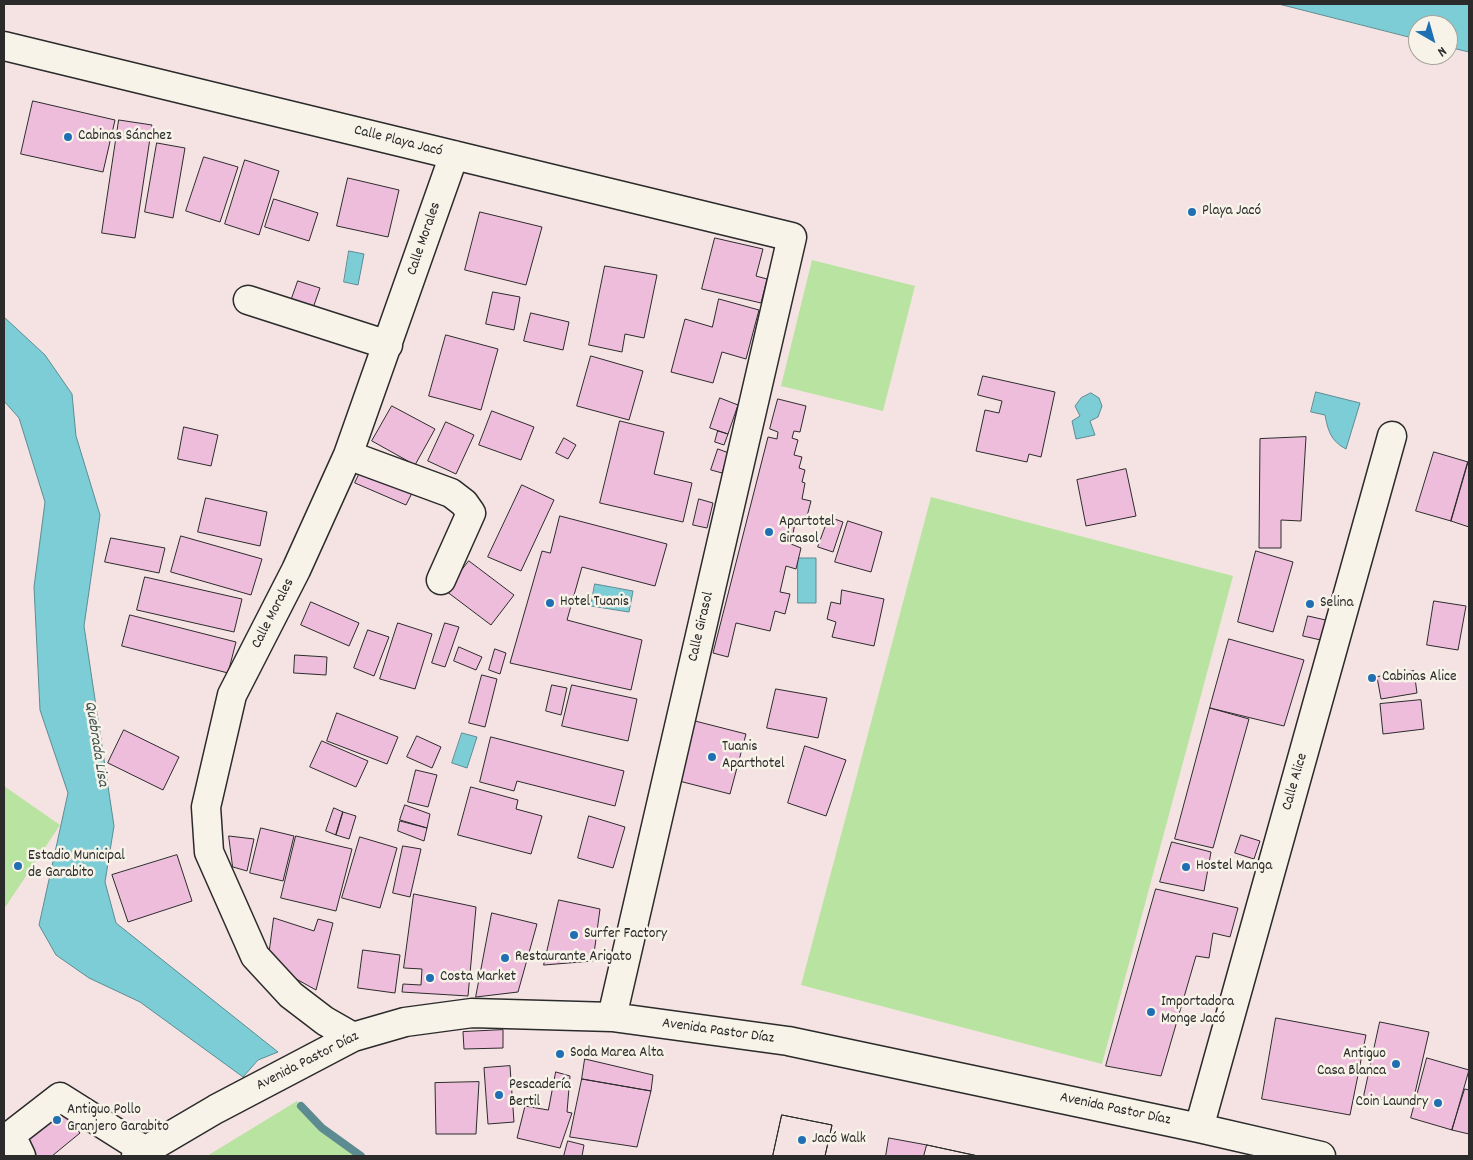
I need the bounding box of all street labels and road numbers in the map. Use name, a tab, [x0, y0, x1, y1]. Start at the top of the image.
street label: Calle Playa Jacó	[352, 122, 444, 162]
street label: Calle Morales	[404, 200, 446, 278]
street label: Calle Morales	[249, 576, 299, 652]
street label: Calle Girasol	[685, 590, 719, 664]
street label: Calle Alice	[1279, 751, 1313, 813]
street label: Avenida Pastor Díaz	[661, 1015, 775, 1049]
street label: Avenida Pastor Díaz	[254, 1028, 362, 1096]
street label: Avenida Pastor Díaz	[1058, 1089, 1172, 1131]

